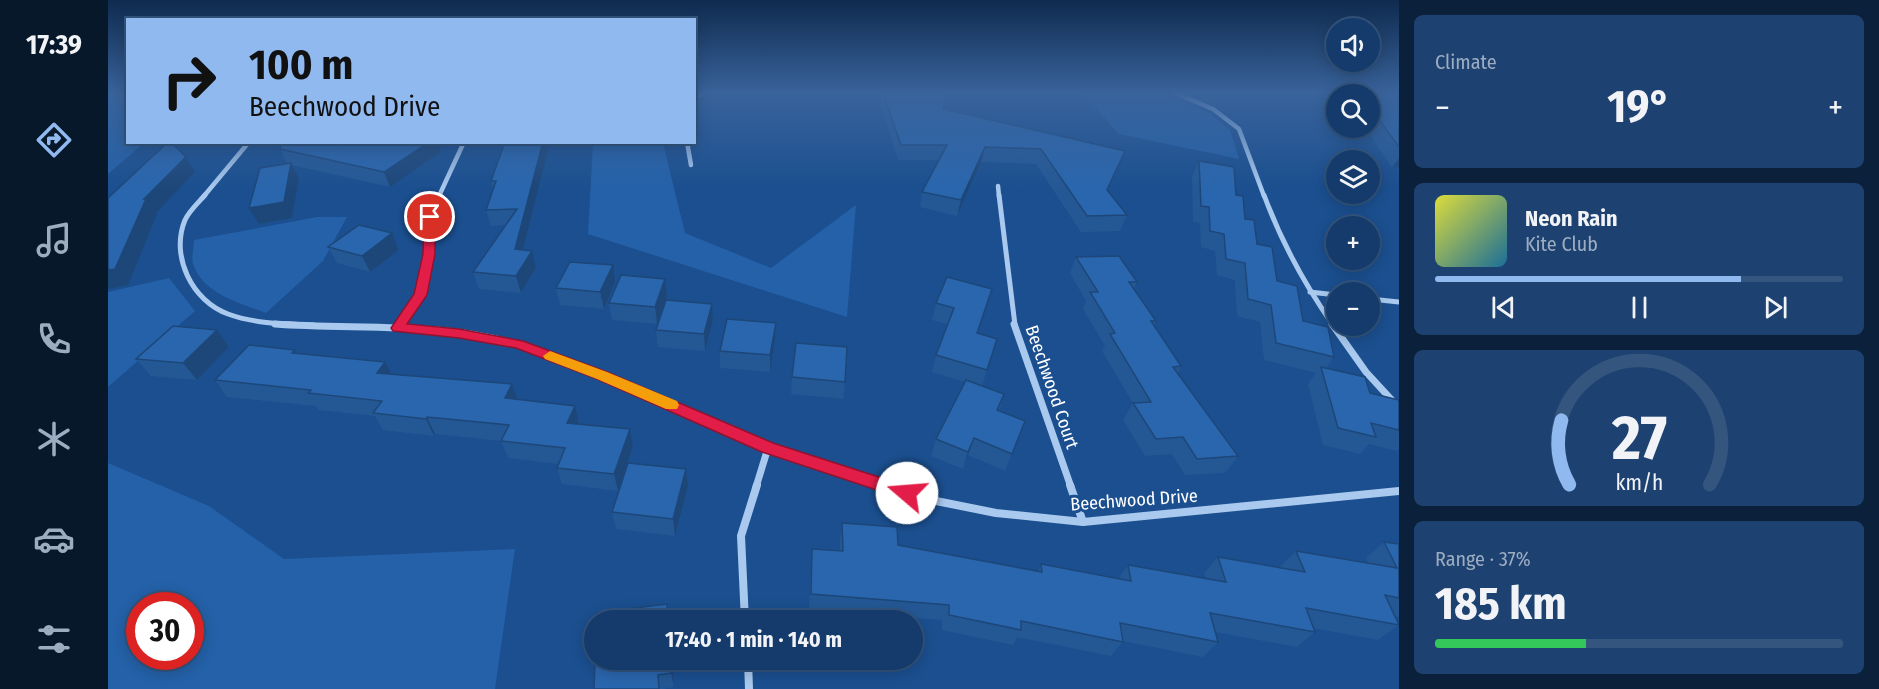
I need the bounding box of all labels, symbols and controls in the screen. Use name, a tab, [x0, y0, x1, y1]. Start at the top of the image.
map controls	[1326, 18, 1380, 336]
button: sound	[1326, 18, 1380, 72]
text: 17:39	[26, 29, 82, 61]
text: 100 m	[249, 40, 353, 90]
icon: right	[150, 42, 228, 120]
text: Climate	[1435, 50, 1497, 74]
text: 19°	[1607, 80, 1671, 134]
button: search	[1326, 84, 1380, 138]
text: −	[1435, 88, 1450, 128]
text: +	[1828, 88, 1843, 128]
text: Beechwood Drive	[249, 91, 440, 123]
icon: directions	[33, 119, 75, 161]
button: layers	[1326, 150, 1380, 204]
pin	[404, 191, 455, 242]
icon: arrive	[413, 200, 446, 233]
text: Neon Rain	[1525, 205, 1618, 232]
button: +	[1326, 216, 1380, 270]
icon: music	[33, 219, 75, 261]
text: Kite Club	[1525, 232, 1598, 256]
button: −	[1326, 282, 1380, 336]
icon: previous	[1487, 291, 1520, 324]
icon: pause	[1623, 291, 1656, 324]
icon: next	[1759, 291, 1792, 324]
icon: phone	[33, 318, 75, 360]
street label: Beechwood Court	[1021, 322, 1083, 452]
text: 27	[1610, 402, 1667, 477]
icon: climate	[33, 418, 75, 460]
position arrow	[875, 461, 939, 525]
text: km/h	[1615, 471, 1663, 497]
street label: Beechwood Drive	[1070, 485, 1198, 515]
icon: car	[33, 518, 75, 560]
text: Range · 37%	[1435, 547, 1531, 571]
text: 185 km	[1435, 577, 1567, 631]
speed limit sign: 30	[126, 592, 204, 670]
icon: filters	[33, 618, 75, 660]
text: 17:40 · 1 min · 140 m	[665, 626, 842, 653]

